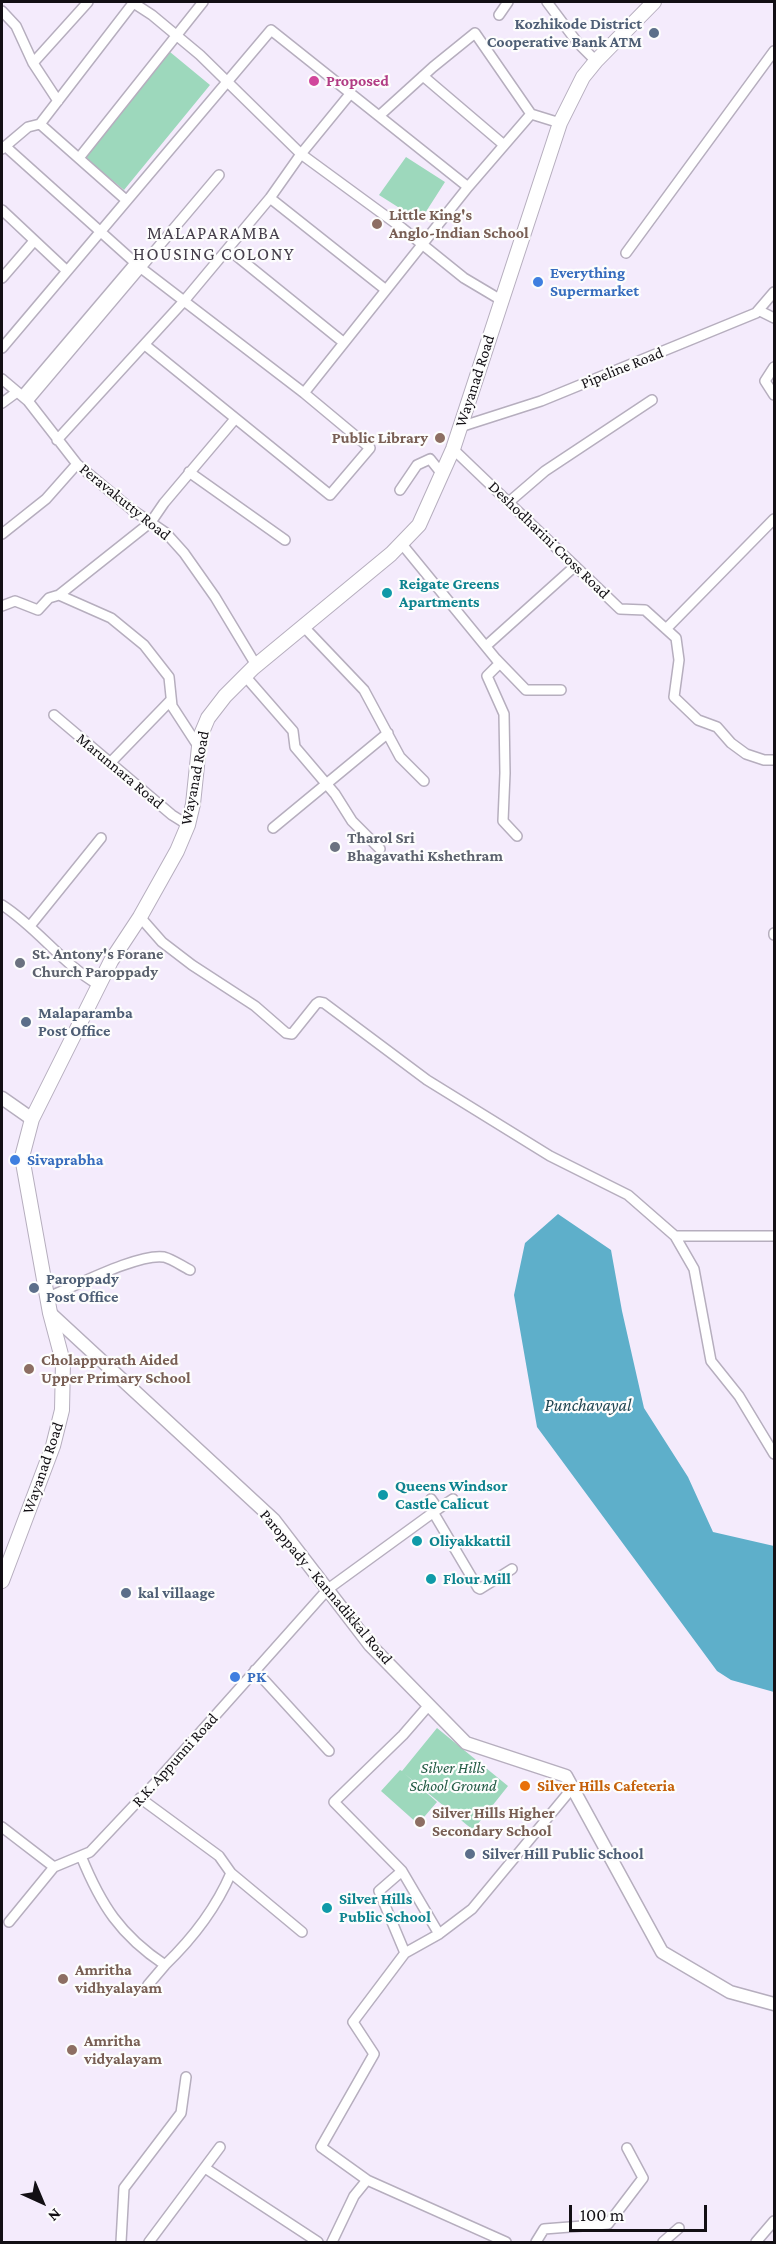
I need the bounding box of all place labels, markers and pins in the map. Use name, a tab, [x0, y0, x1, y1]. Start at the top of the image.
place label: Kozhikode District Cooperative Bank ATM	[487, 14, 642, 52]
marker: Kozhikode District Cooperative Bank ATM	[647, 26, 661, 40]
place label: Proposed	[326, 71, 389, 91]
marker: Proposed	[307, 74, 321, 88]
place label: Little King's Anglo-Indian School	[389, 205, 529, 243]
marker: Little King's Anglo-Indian School	[370, 217, 384, 231]
place label: Everything Supermarket	[550, 263, 639, 301]
marker: Everything Supermarket	[531, 275, 545, 289]
place label: Public Library	[332, 428, 428, 448]
marker: Public Library	[433, 431, 447, 445]
place label: Reigate Greens Apartments	[399, 574, 499, 612]
marker: Reigate Greens Apartments	[380, 586, 394, 600]
place label: Tharol Sri Bhagavathi Kshethram	[347, 828, 503, 866]
marker: Tharol Sri Bhagavathi Kshethram	[328, 840, 342, 854]
place label: St. Antony's Forane Church Paroppady	[32, 944, 164, 982]
marker: St. Antony's Forane Church Paroppady	[13, 956, 27, 970]
place label: Malaparamba Post Office	[38, 1003, 133, 1041]
marker: Malaparamba Post Office	[19, 1015, 33, 1029]
place label: Sivaprabha	[27, 1150, 103, 1170]
marker: Sivaprabha	[8, 1153, 22, 1167]
place label: Paroppady Post Office	[46, 1269, 119, 1307]
marker: Paroppady Post Office	[27, 1281, 41, 1295]
place label: Cholappurath Aided Upper Primary School	[41, 1350, 191, 1388]
marker: Cholappurath Aided Upper Primary School	[22, 1362, 36, 1376]
place label: Queens Windsor Castle Calicut	[395, 1476, 508, 1514]
marker: Queens Windsor Castle Calicut	[376, 1488, 390, 1502]
place label: Oliyakkattil	[429, 1531, 511, 1551]
marker: Oliyakkattil	[410, 1534, 424, 1548]
place label: Flour Mill	[443, 1569, 511, 1589]
marker: Flour Mill	[424, 1572, 438, 1586]
place label: kal villaage	[138, 1583, 215, 1603]
marker: kal villaage	[119, 1586, 133, 1600]
place label: PK	[247, 1667, 266, 1687]
marker: PK	[228, 1670, 242, 1684]
place label: Silver Hills Cafeteria	[537, 1776, 675, 1796]
marker: Silver Hills Cafeteria	[518, 1779, 532, 1793]
place label: Silver Hills Higher Secondary School	[432, 1803, 555, 1841]
marker: Silver Hills Higher Secondary School	[413, 1815, 427, 1829]
place label: Silver Hill Public School	[482, 1844, 644, 1864]
marker: Silver Hill Public School	[463, 1847, 477, 1861]
place label: Silver Hills Public School	[339, 1889, 431, 1927]
marker: Silver Hills Public School	[320, 1901, 334, 1915]
place label: Amritha vidhyalayam	[75, 1960, 162, 1998]
marker: Amritha vidhyalayam	[56, 1972, 70, 1986]
place label: Amritha vidyalayam	[84, 2031, 162, 2069]
marker: Amritha vidyalayam	[65, 2043, 79, 2057]

